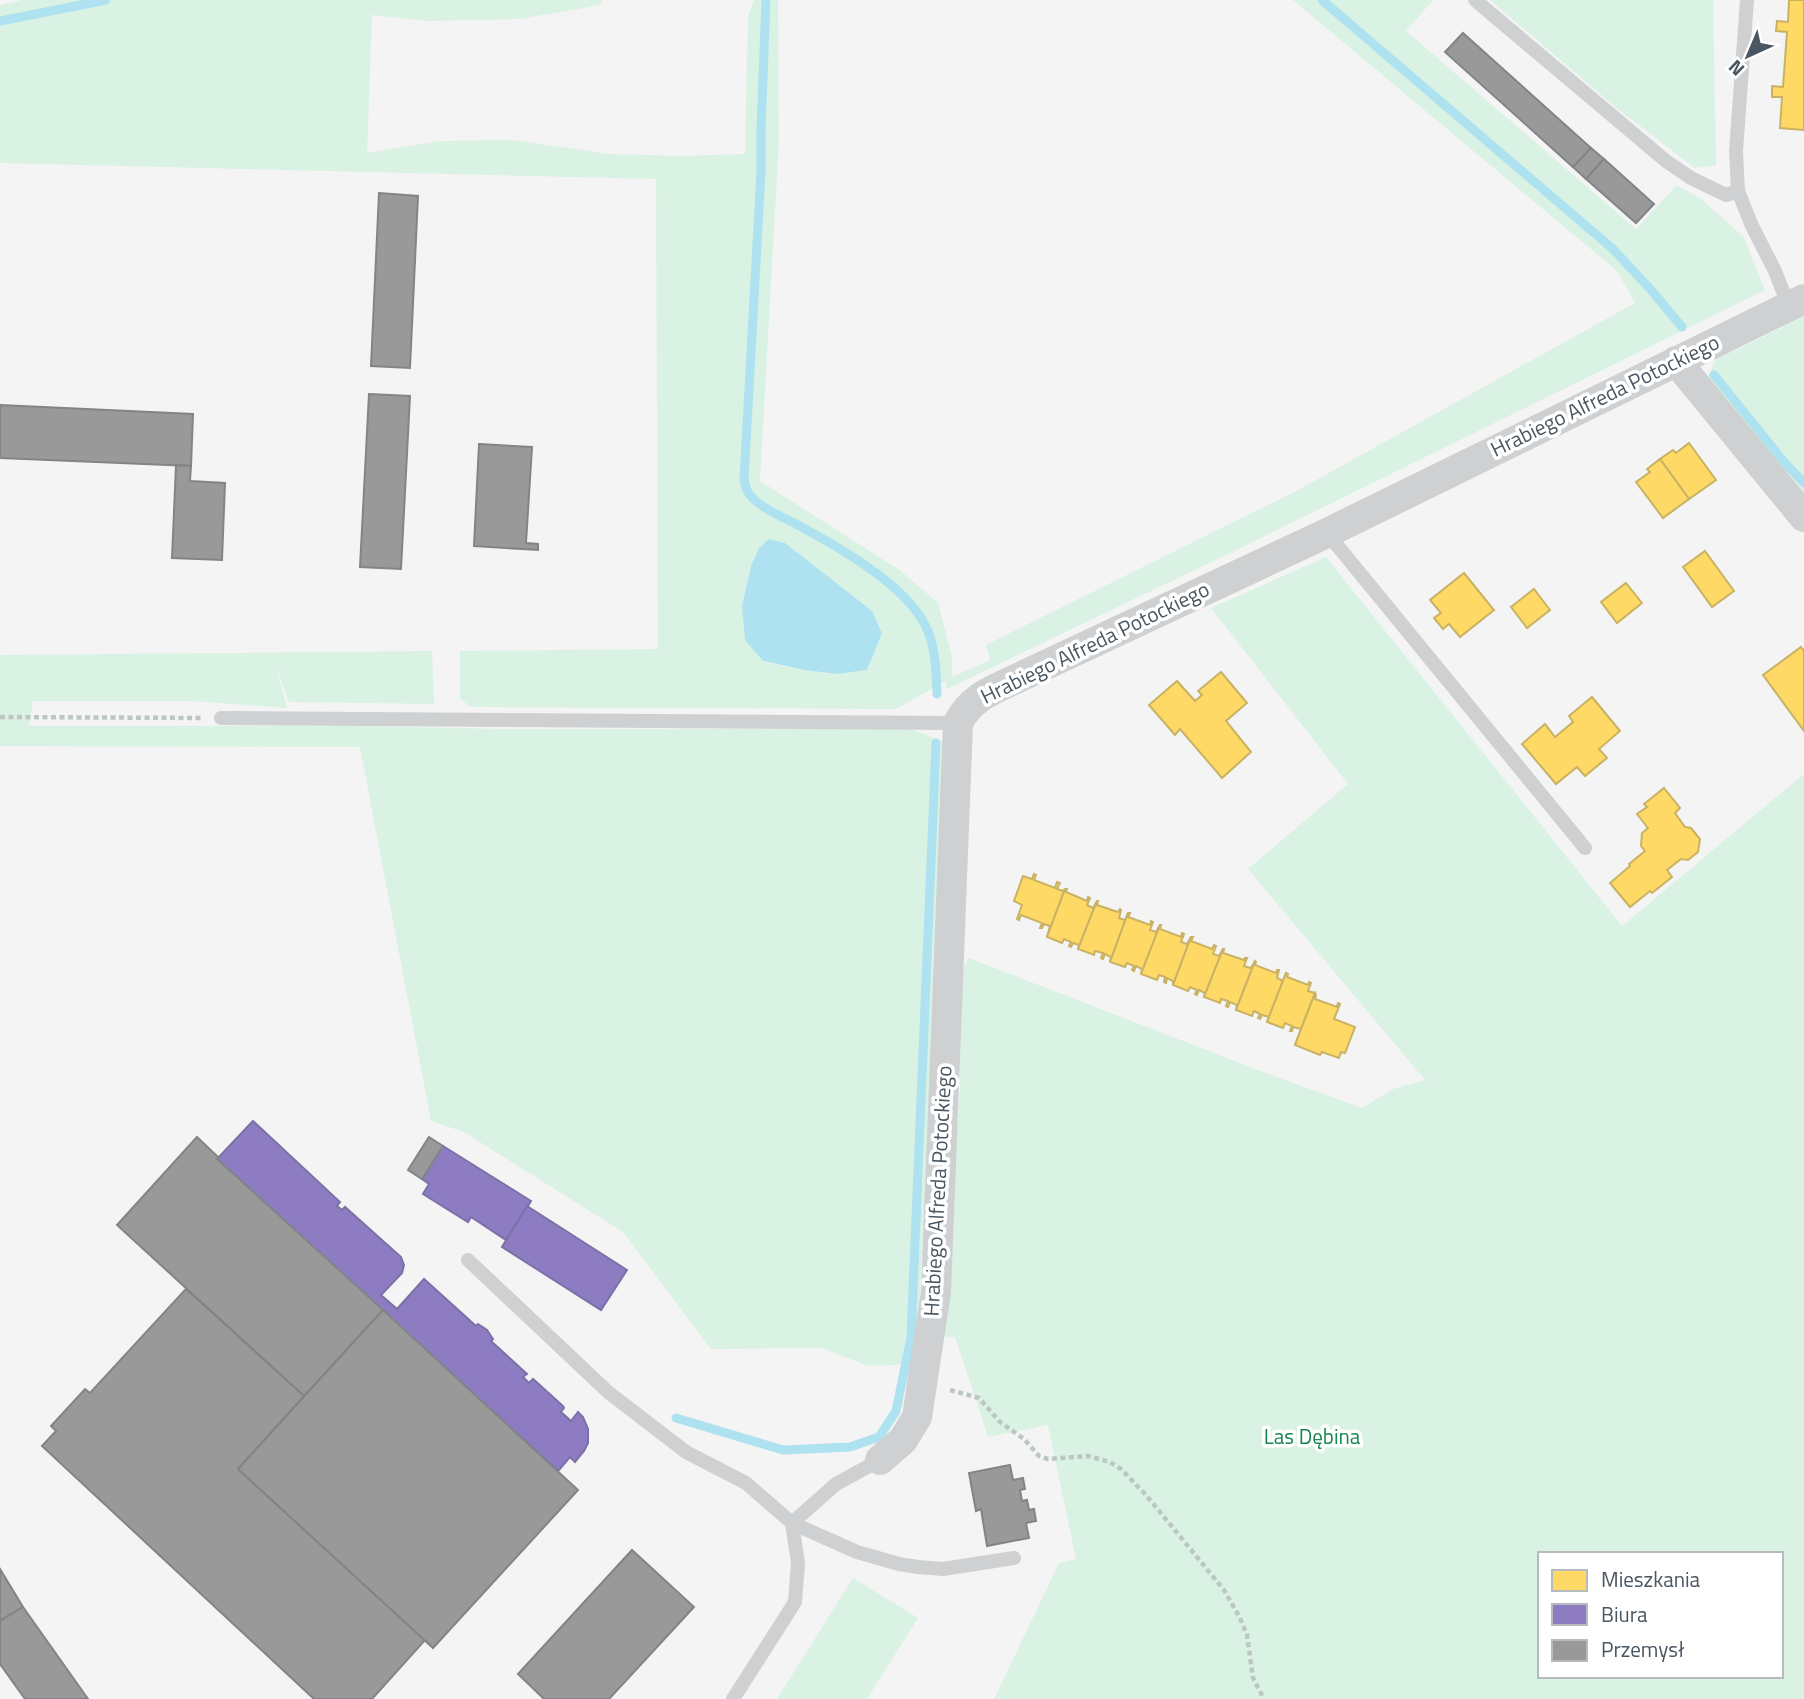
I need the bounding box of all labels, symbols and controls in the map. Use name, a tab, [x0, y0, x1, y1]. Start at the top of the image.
north arrow	[1713, 21, 1783, 91]
text: N	[1721, 54, 1751, 84]
street label: Hrabiego Alfreda Potockiego	[1485, 326, 1724, 465]
street label: Hrabiego Alfreda Potockiego	[975, 573, 1214, 712]
street label: Hrabiego Alfreda Potockiego	[914, 1065, 960, 1317]
park label: Las Dębina	[1264, 1420, 1361, 1452]
legend	[1538, 1552, 1783, 1678]
text: Mieszkania	[1601, 1563, 1701, 1595]
text: Biura	[1601, 1598, 1648, 1630]
text: Przemysł	[1601, 1633, 1685, 1665]

